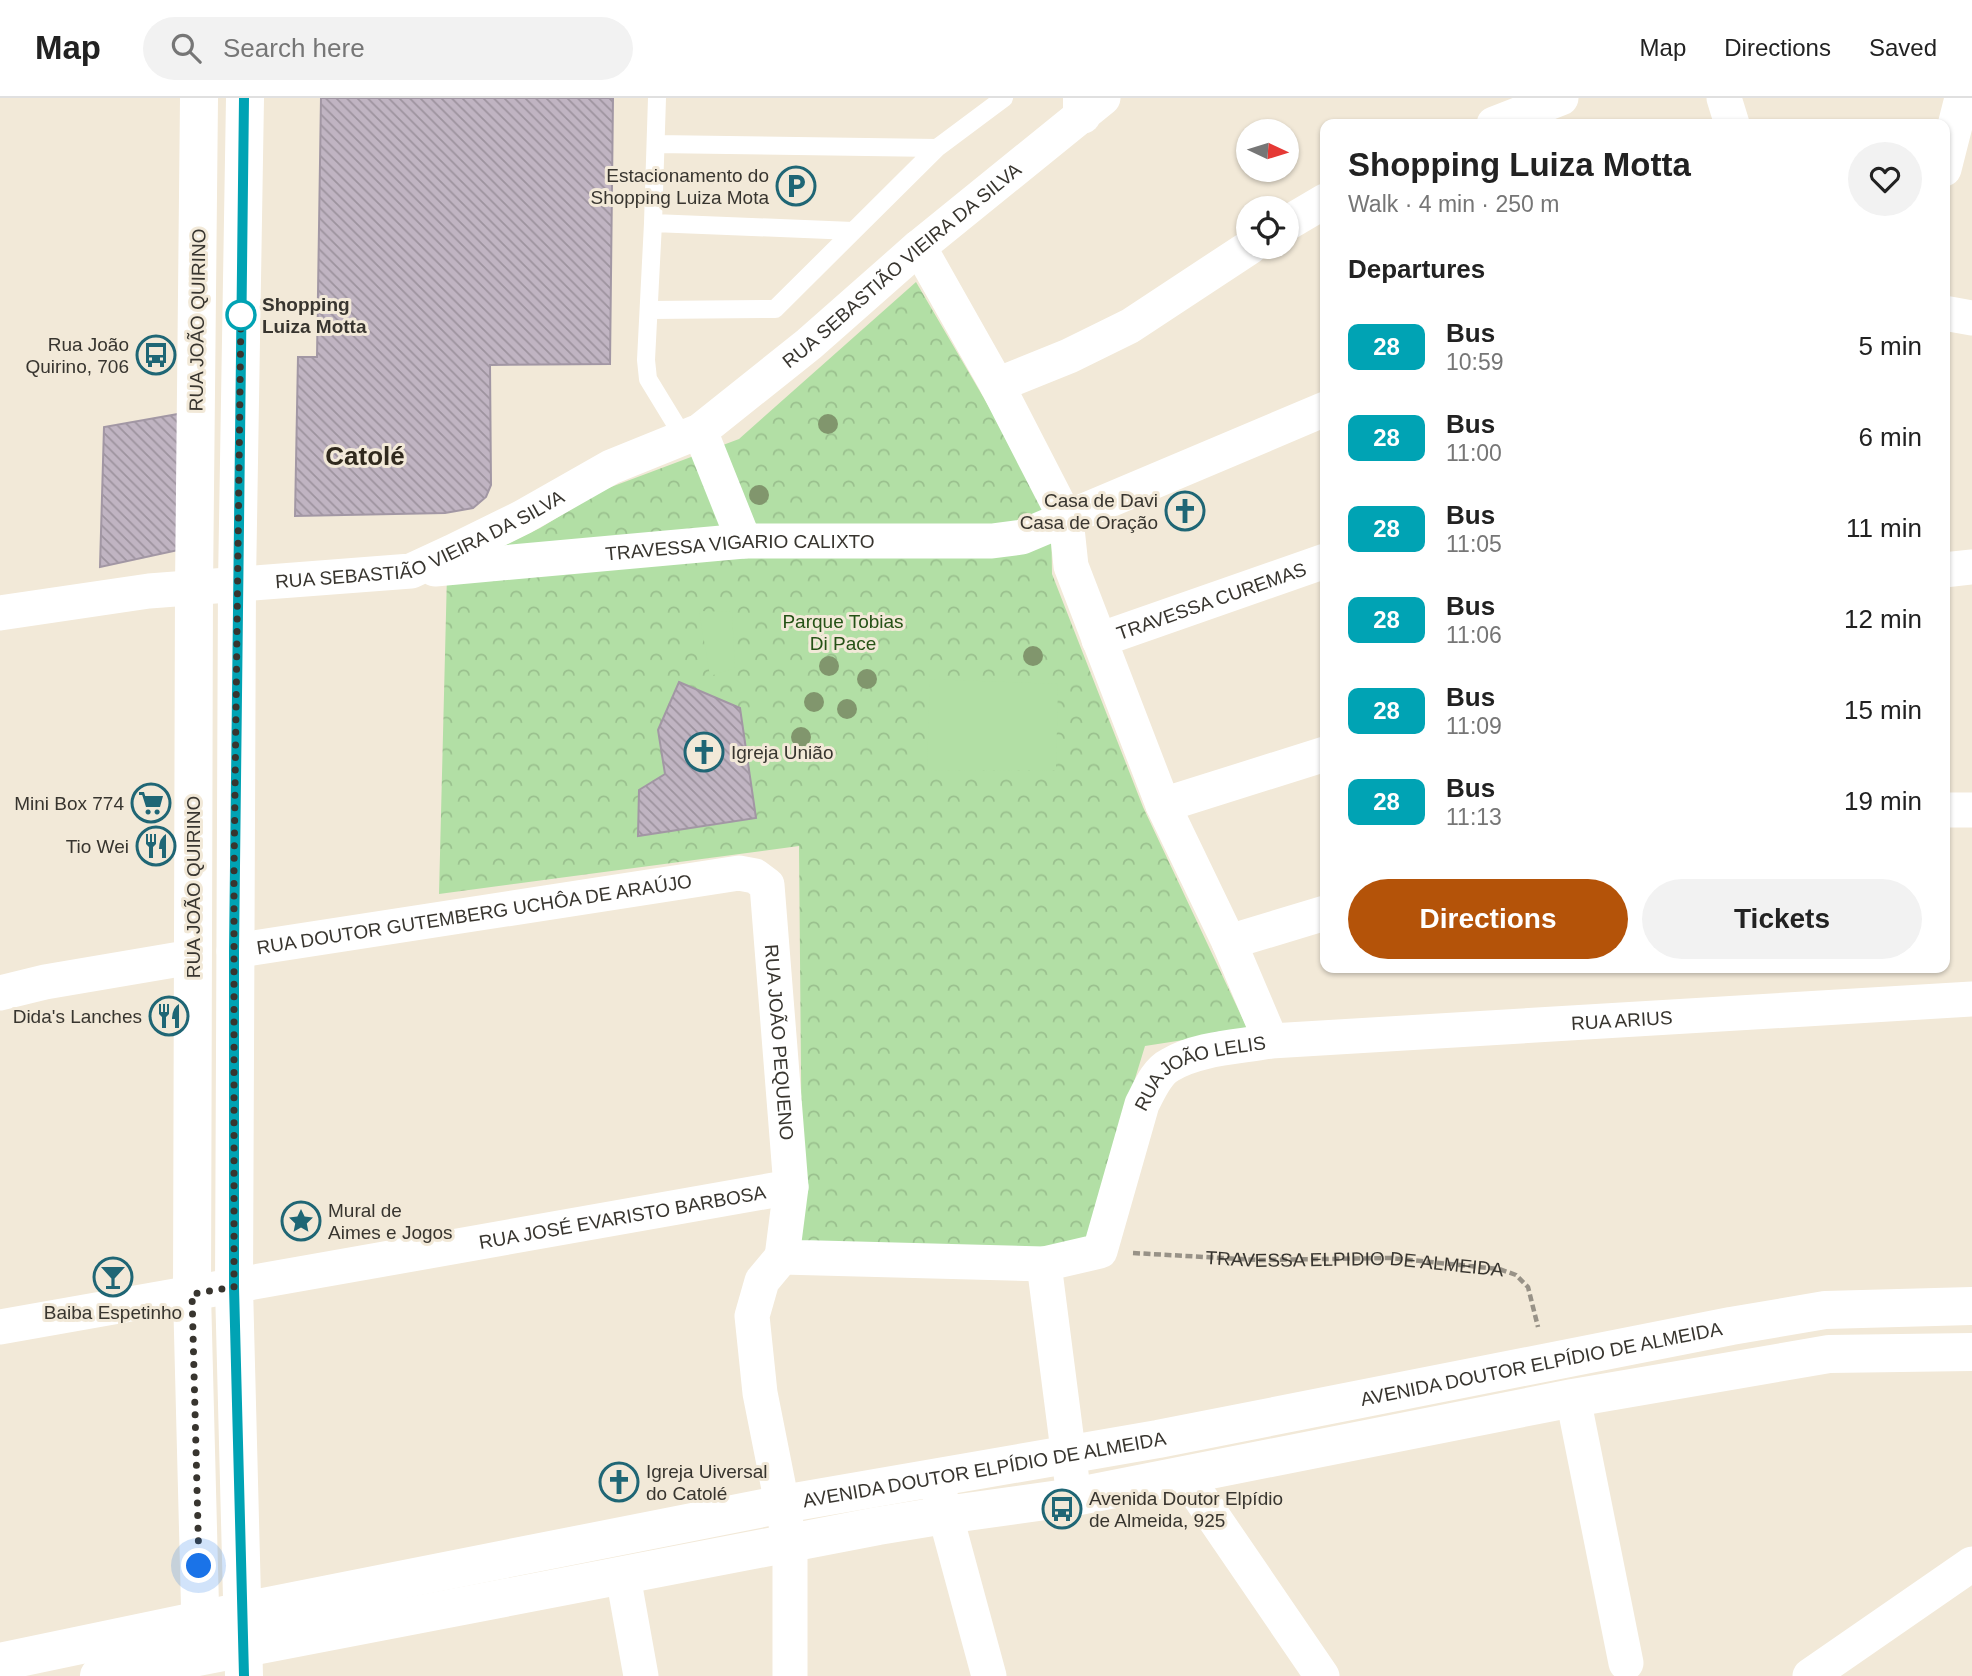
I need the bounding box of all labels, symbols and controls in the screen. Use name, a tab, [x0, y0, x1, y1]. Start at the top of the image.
search box	[143, 17, 633, 80]
text: Map	[35, 29, 101, 66]
icon: search	[167, 29, 205, 67]
text: Search here	[223, 33, 365, 63]
text: Map	[1640, 34, 1686, 61]
text: Directions	[1724, 34, 1831, 61]
text: Saved	[1869, 34, 1937, 61]
north arrow	[1236, 119, 1298, 182]
map controls	[1236, 119, 1299, 259]
button: heart	[1848, 142, 1922, 216]
text: Shopping Luiza Motta	[1348, 146, 1691, 183]
street label: RUA SEBASTIÃO VIEIRA DA SILVA	[778, 159, 1025, 372]
place label: Estacionamento do Shopping Luiza Mota	[590, 165, 769, 208]
parking icon: Estacionamento do Shopping Luiza Mota	[775, 165, 817, 207]
text: Walk · 4 min · 250 m	[1348, 191, 1559, 217]
button: locate	[1236, 196, 1299, 259]
street label: RUA JOÃO QUIRINO	[185, 229, 210, 411]
text: Departures	[1348, 254, 1485, 284]
place label: Shopping Luiza Motta	[262, 294, 367, 337]
marker: Shopping Luiza Motta	[226, 300, 256, 330]
text: Bus	[1446, 318, 1495, 348]
text: 5 min	[1858, 331, 1922, 361]
text: 28	[1373, 333, 1400, 360]
place label: Rua João Quirino, 706	[25, 334, 129, 377]
bus stop icon: Rua João Quirino, 706	[135, 334, 177, 376]
text: 10:59	[1446, 349, 1504, 375]
text: Bus	[1446, 409, 1495, 439]
text: 6 min	[1858, 422, 1922, 452]
text: 28	[1373, 424, 1400, 451]
text: 11:00	[1446, 440, 1502, 466]
district label: Catolé	[325, 441, 405, 471]
street label: RUA SEBASTIÃO VIEIRA DA SILVA	[274, 486, 568, 592]
place label: Casa de Davi Casa de Oração	[1020, 490, 1158, 533]
church icon: Casa de Davi Casa de Oração	[1164, 490, 1206, 532]
text: Bus	[1446, 500, 1495, 530]
text: 11 min	[1846, 513, 1922, 543]
text: 28	[1373, 515, 1400, 542]
street label: TRAVESSA VIGARIO CALIXTO	[605, 531, 875, 565]
text: 11:05	[1446, 531, 1502, 557]
street label: TRAVESSA CUREMAS	[1114, 558, 1309, 644]
text: Bus	[1446, 591, 1495, 621]
text: 12 min	[1844, 604, 1922, 634]
text: 28	[1373, 606, 1400, 633]
park label: Parque Tobias Di Pace	[782, 611, 904, 654]
text: 11:06	[1446, 622, 1502, 648]
text: Bus	[1446, 682, 1495, 712]
text: 15 min	[1844, 695, 1922, 725]
text: 28	[1373, 697, 1400, 724]
text: 11:09	[1446, 713, 1502, 739]
church icon: Igreja União	[683, 731, 725, 773]
place label: Igreja União	[731, 742, 833, 763]
text: Bus	[1446, 773, 1495, 803]
supermarket icon: Mini Box 774	[130, 782, 172, 824]
text: 19 min	[1844, 786, 1922, 816]
text: 28	[1373, 788, 1400, 815]
place label: Mini Box 774	[14, 793, 124, 814]
street label: RUA JOÃO QUIRINO	[183, 796, 204, 978]
text: 11:13	[1446, 804, 1502, 830]
restaurant icon: Tio Wei	[135, 825, 177, 867]
place label: Tio Wei	[66, 836, 129, 857]
street label: RUA DOUTOR GUTEMBERG UCHÔA DE ARAÚJO	[255, 870, 693, 958]
button: Directions	[1348, 879, 1628, 959]
button: Tickets	[1642, 879, 1922, 959]
street label: RUA JOÃO PEQUENO	[761, 944, 797, 1141]
restaurant icon: Dida's Lanches	[148, 995, 190, 1037]
place label: Dida's Lanches	[13, 1006, 142, 1027]
street label: RUA ARIUS	[1571, 1007, 1673, 1034]
street label: RUA JOÃO LELIS	[1130, 1032, 1267, 1114]
street label: RUA JOSÉ EVARISTO BARBOSA	[477, 1182, 768, 1253]
place icon: Mural de Aimes e Jogos	[280, 1200, 322, 1242]
place label: Mural de Aimes e Jogos	[328, 1200, 453, 1243]
street label: TRAVESSA ELPIDIO DE ALMEIDA	[1205, 1247, 1505, 1280]
bar icon: Baiba Espetinho	[92, 1256, 134, 1298]
place label: Baiba Espetinho	[44, 1302, 182, 1323]
street label: AVENIDA DOUTOR ELPÍDIO DE ALMEIDA	[1359, 1318, 1724, 1410]
street label: AVENIDA DOUTOR ELPÍDIO DE ALMEIDA	[801, 1428, 1168, 1511]
church icon: Igreja Uiversal do Catolé	[598, 1461, 640, 1503]
place label: Igreja Uiversal do Catolé	[646, 1461, 767, 1504]
bus stop icon: Avenida Doutor Elpídio de Almeida, 925	[1041, 1488, 1083, 1530]
place label: Avenida Doutor Elpídio de Almeida, 925	[1089, 1488, 1283, 1531]
your location	[181, 1548, 216, 1583]

